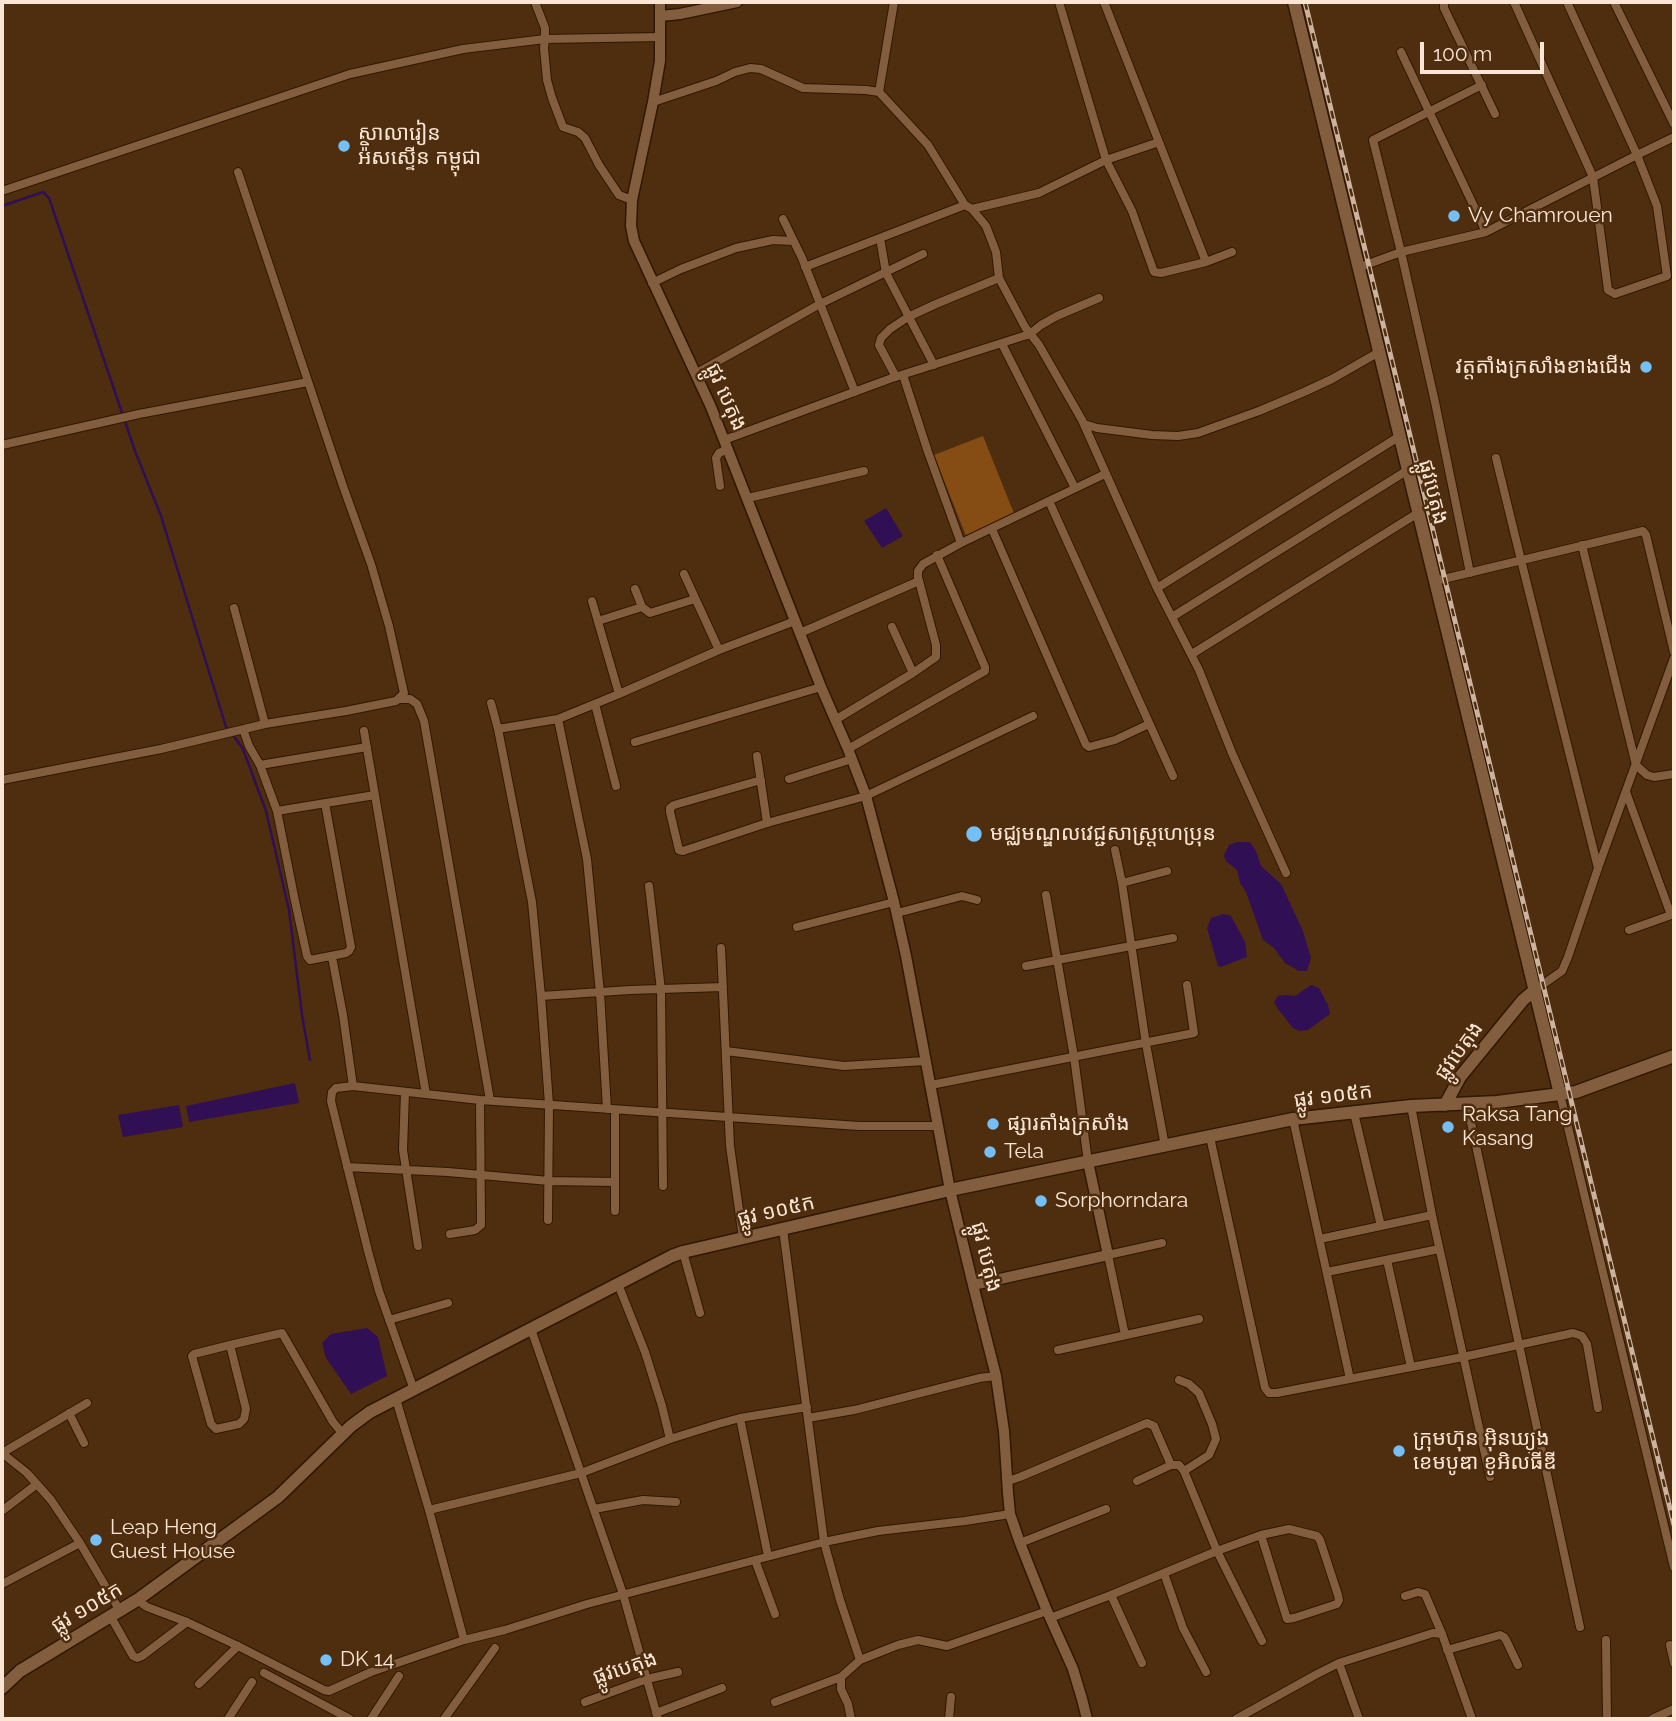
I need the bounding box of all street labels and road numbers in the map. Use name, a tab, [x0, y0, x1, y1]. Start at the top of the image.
street label: ផ្លូវ បេតុង	[700, 359, 752, 435]
street label: ផ្លូវបេតុង	[1413, 457, 1453, 527]
street label: ផ្លូវបេតុង	[1429, 1017, 1489, 1085]
street label: ផ្លូវ ១០៥ក	[1292, 1079, 1374, 1113]
street label: ផ្លូវ ១០៥ក	[735, 1190, 817, 1232]
street label: ផ្លូវ បេតុង	[965, 1219, 1007, 1295]
street label: ផ្លូវ ១០៥ក	[47, 1577, 127, 1639]
street label: ផ្លូវបេតុង	[590, 1646, 660, 1690]

